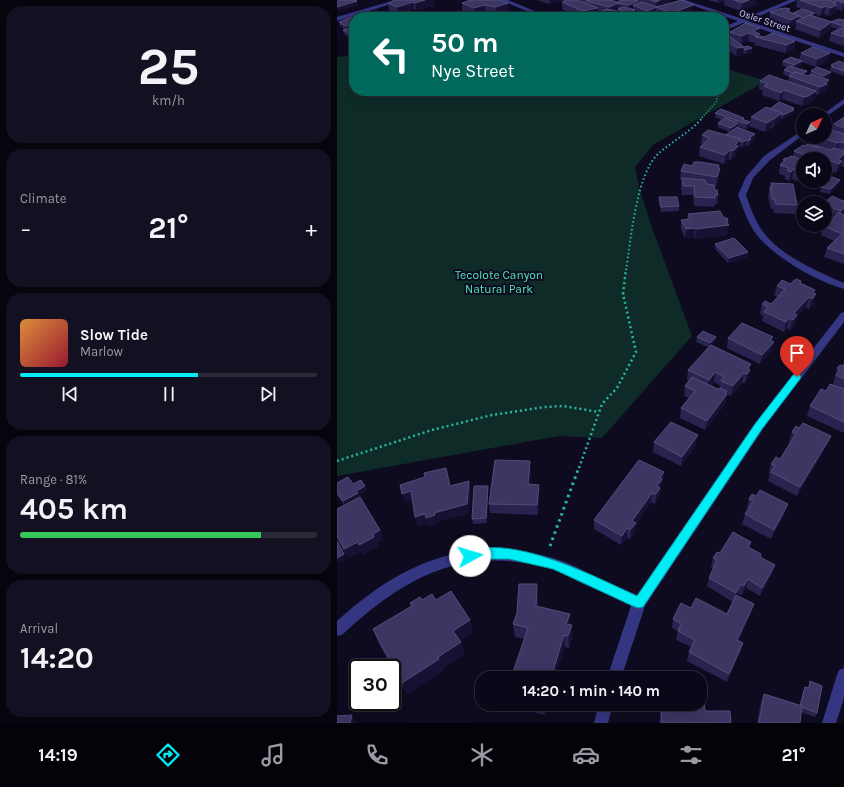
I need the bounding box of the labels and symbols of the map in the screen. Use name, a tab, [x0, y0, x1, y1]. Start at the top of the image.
street label: Osler Street	[738, 7, 792, 35]
north arrow	[796, 108, 832, 144]
park label: Tecolote Canyon Natural Park	[455, 268, 543, 296]
pin	[780, 336, 814, 377]
position arrow	[449, 535, 491, 577]
speed limit sign: 30	[349, 659, 401, 711]

